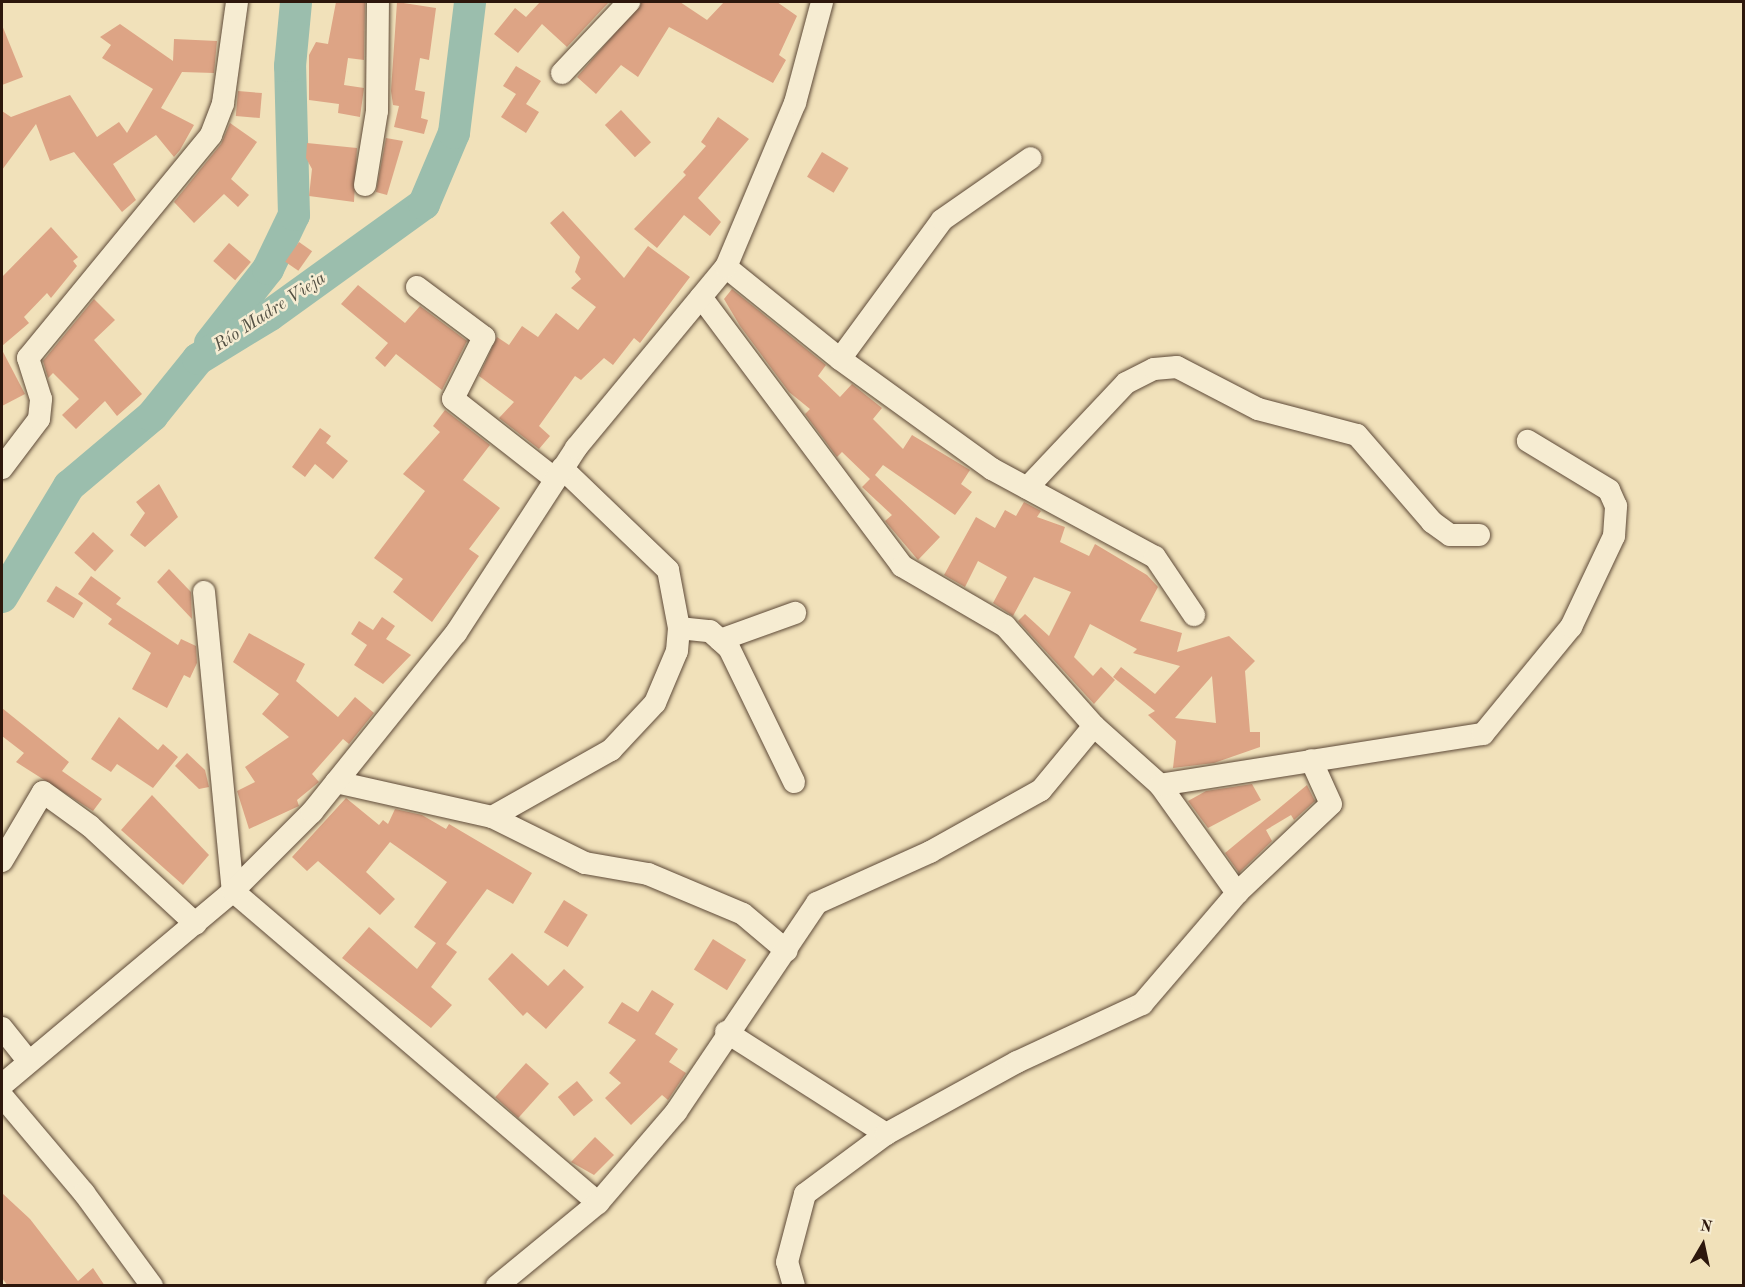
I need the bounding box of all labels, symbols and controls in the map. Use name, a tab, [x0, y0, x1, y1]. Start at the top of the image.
water label: Río Madre Vieja	[210, 268, 330, 356]
north arrow	[1673, 1215, 1733, 1275]
text: N	[1699, 1218, 1713, 1236]

